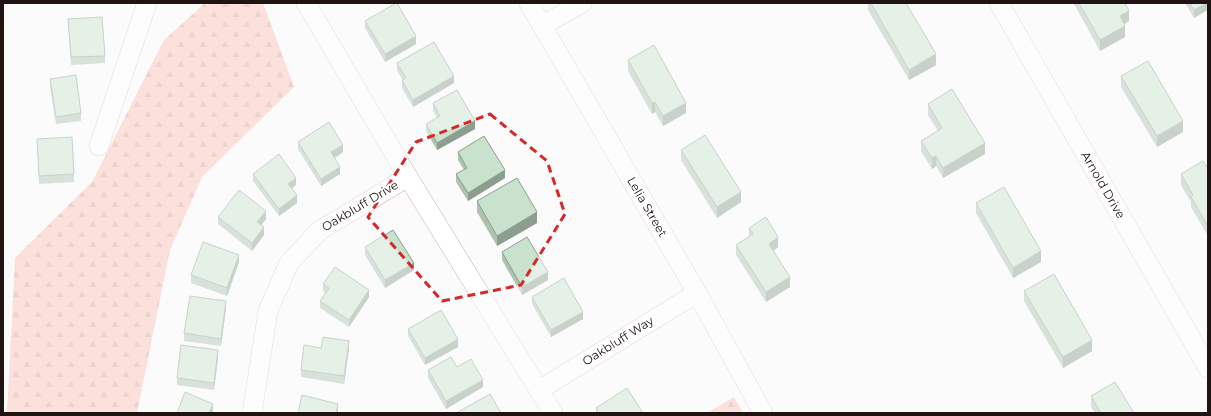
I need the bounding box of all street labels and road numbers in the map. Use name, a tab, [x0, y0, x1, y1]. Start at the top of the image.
street label: Arnold Drive	[1078, 149, 1129, 221]
street label: Lelia Street	[624, 174, 671, 240]
street label: Oakbluff Drive	[319, 177, 401, 234]
street label: Oakbluff Way	[579, 312, 657, 368]

